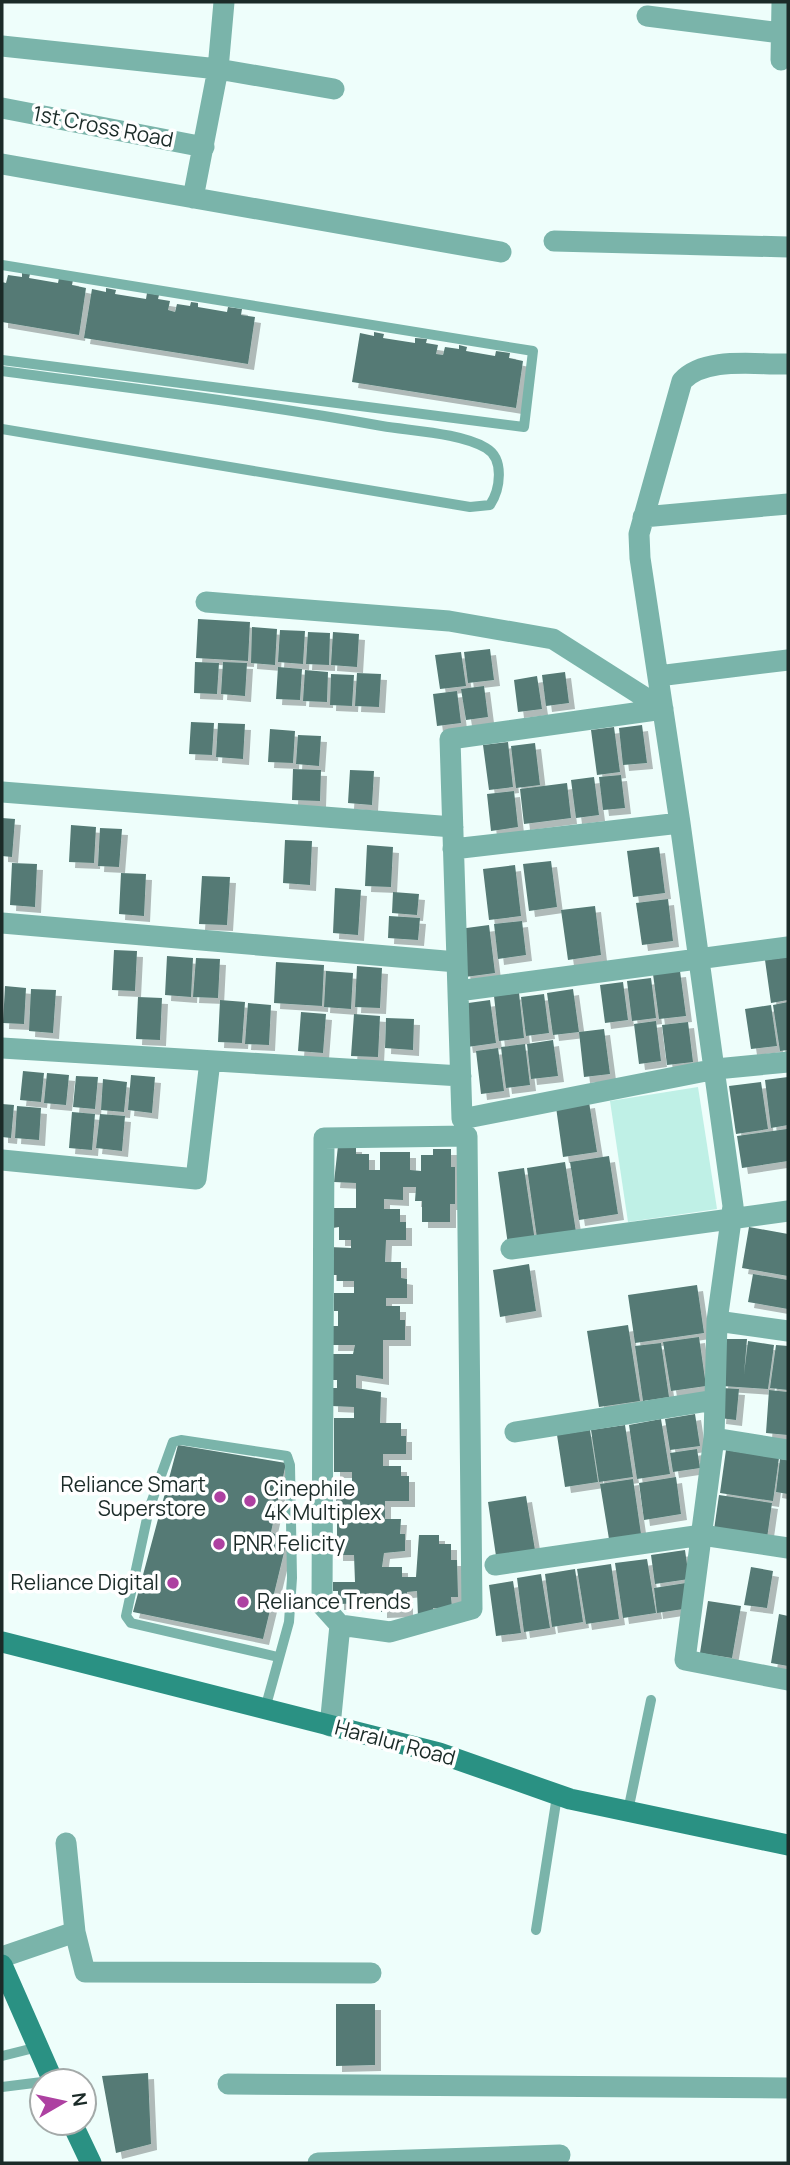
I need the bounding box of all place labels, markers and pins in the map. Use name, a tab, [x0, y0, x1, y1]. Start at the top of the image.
place label: Reliance Smart Superstore	[60, 1470, 206, 1522]
place label: Cinephile 4K Multiplex	[264, 1474, 381, 1526]
marker: Reliance Smart Superstore	[212, 1489, 228, 1505]
marker: Cinephile 4K Multiplex	[242, 1493, 258, 1509]
place label: PNR Felicity	[233, 1529, 345, 1557]
marker: PNR Felicity	[211, 1536, 227, 1552]
place label: Reliance Digital	[11, 1568, 159, 1596]
marker: Reliance Digital	[165, 1575, 181, 1591]
place label: Reliance Trends	[257, 1587, 411, 1615]
marker: Reliance Trends	[235, 1594, 251, 1610]

